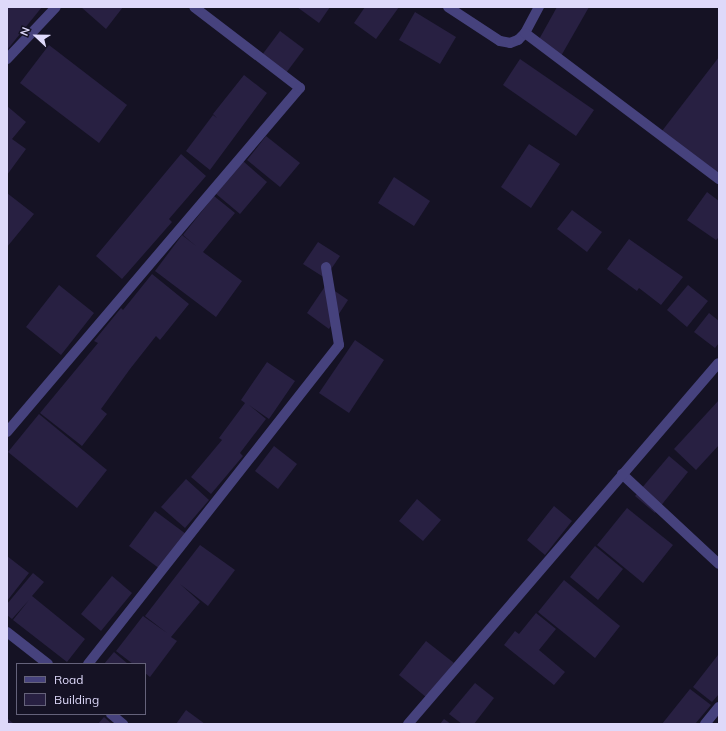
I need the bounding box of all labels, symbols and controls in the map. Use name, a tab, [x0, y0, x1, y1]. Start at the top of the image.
north arrow	[16, 16, 56, 56]
text: N	[17, 25, 33, 38]
legend	[16, 663, 146, 715]
text: Road	[54, 672, 83, 687]
text: Building	[54, 692, 99, 707]

